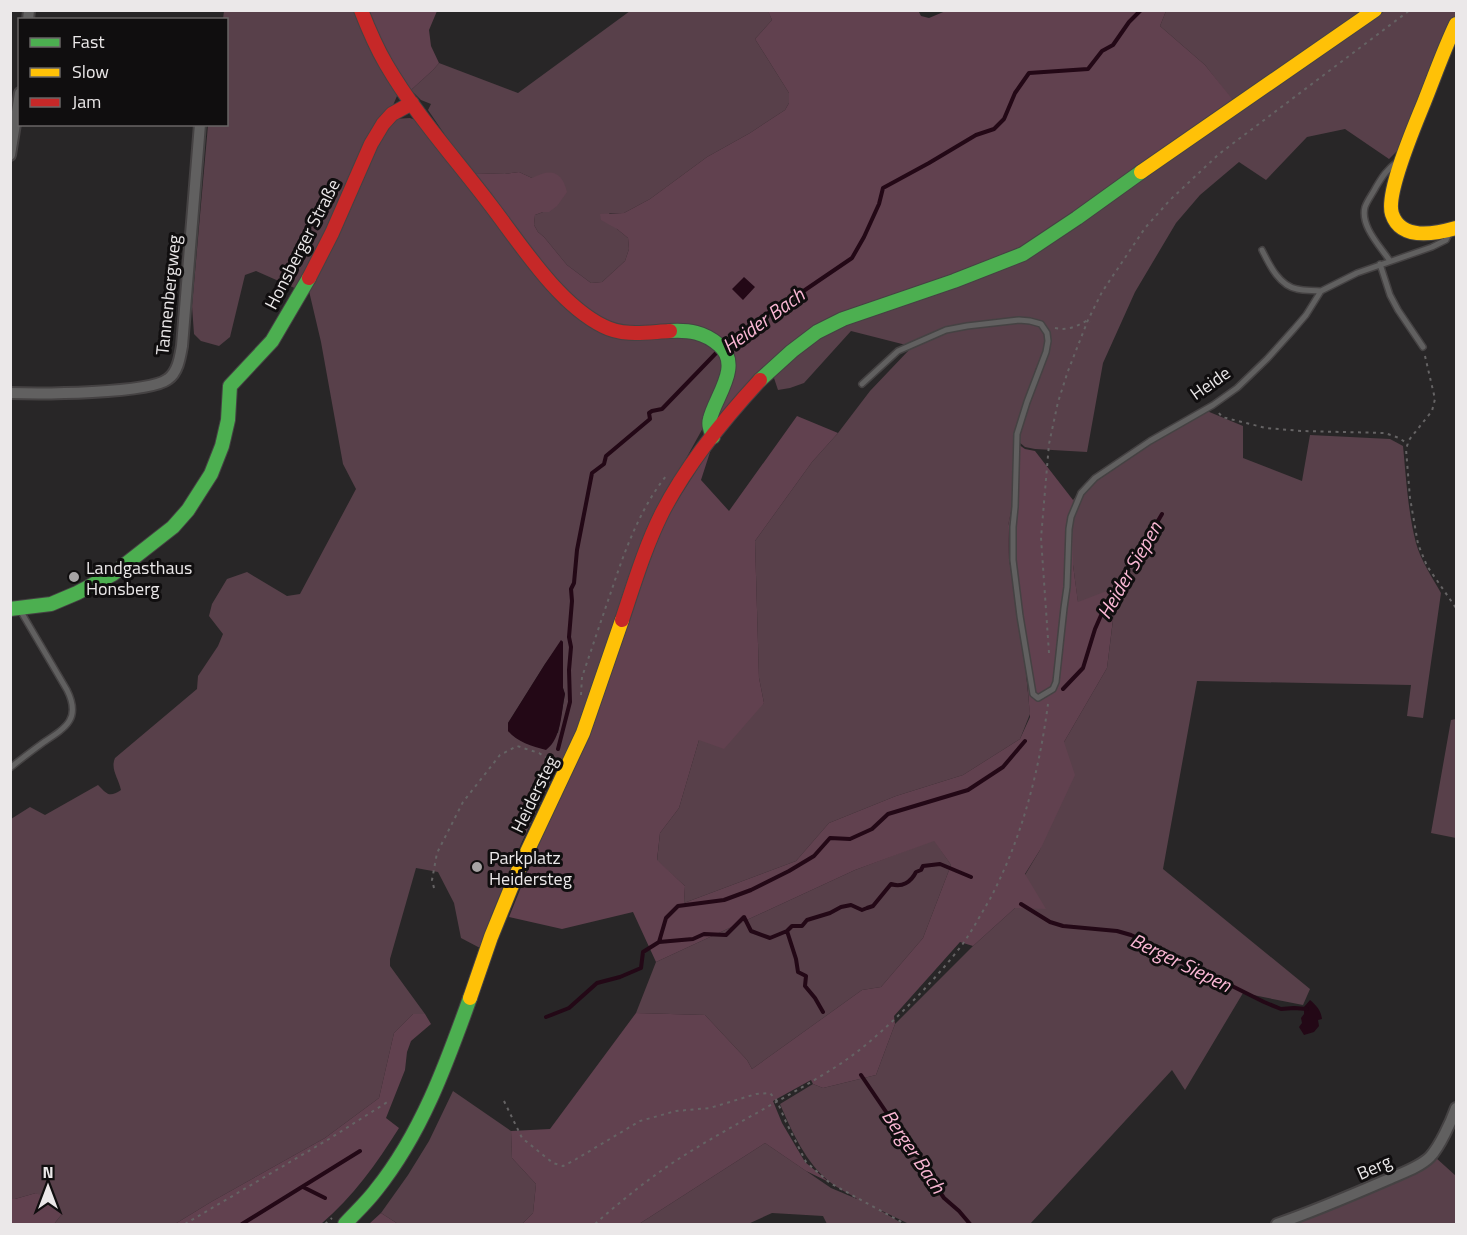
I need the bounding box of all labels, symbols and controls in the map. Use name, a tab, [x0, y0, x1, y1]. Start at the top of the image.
legend	[18, 18, 228, 126]
text: Fast	[72, 28, 105, 55]
text: Slow	[72, 58, 109, 85]
text: Jam	[72, 88, 101, 115]
street label: Honsberger Straße	[257, 174, 347, 314]
street label: Tannenbergweg	[148, 233, 188, 357]
water label: Heider Bach	[715, 279, 811, 361]
street label: Heide	[1184, 359, 1236, 407]
water label: Heider Siepen	[1089, 514, 1170, 625]
place label: Landgasthaus Honsberg	[86, 554, 192, 602]
marker: Landgasthaus Honsberg	[67, 570, 81, 584]
street label: Heidersteg	[504, 751, 564, 837]
place label: Parkplatz Heidersteg	[489, 844, 572, 892]
marker: Parkplatz Heidersteg	[470, 860, 484, 874]
water label: Berger Siepen	[1125, 924, 1238, 1000]
water label: Berger Bach	[874, 1103, 954, 1200]
street label: Berg	[1352, 1147, 1396, 1187]
north arrow	[18, 1157, 78, 1217]
text: N	[42, 1160, 54, 1184]

